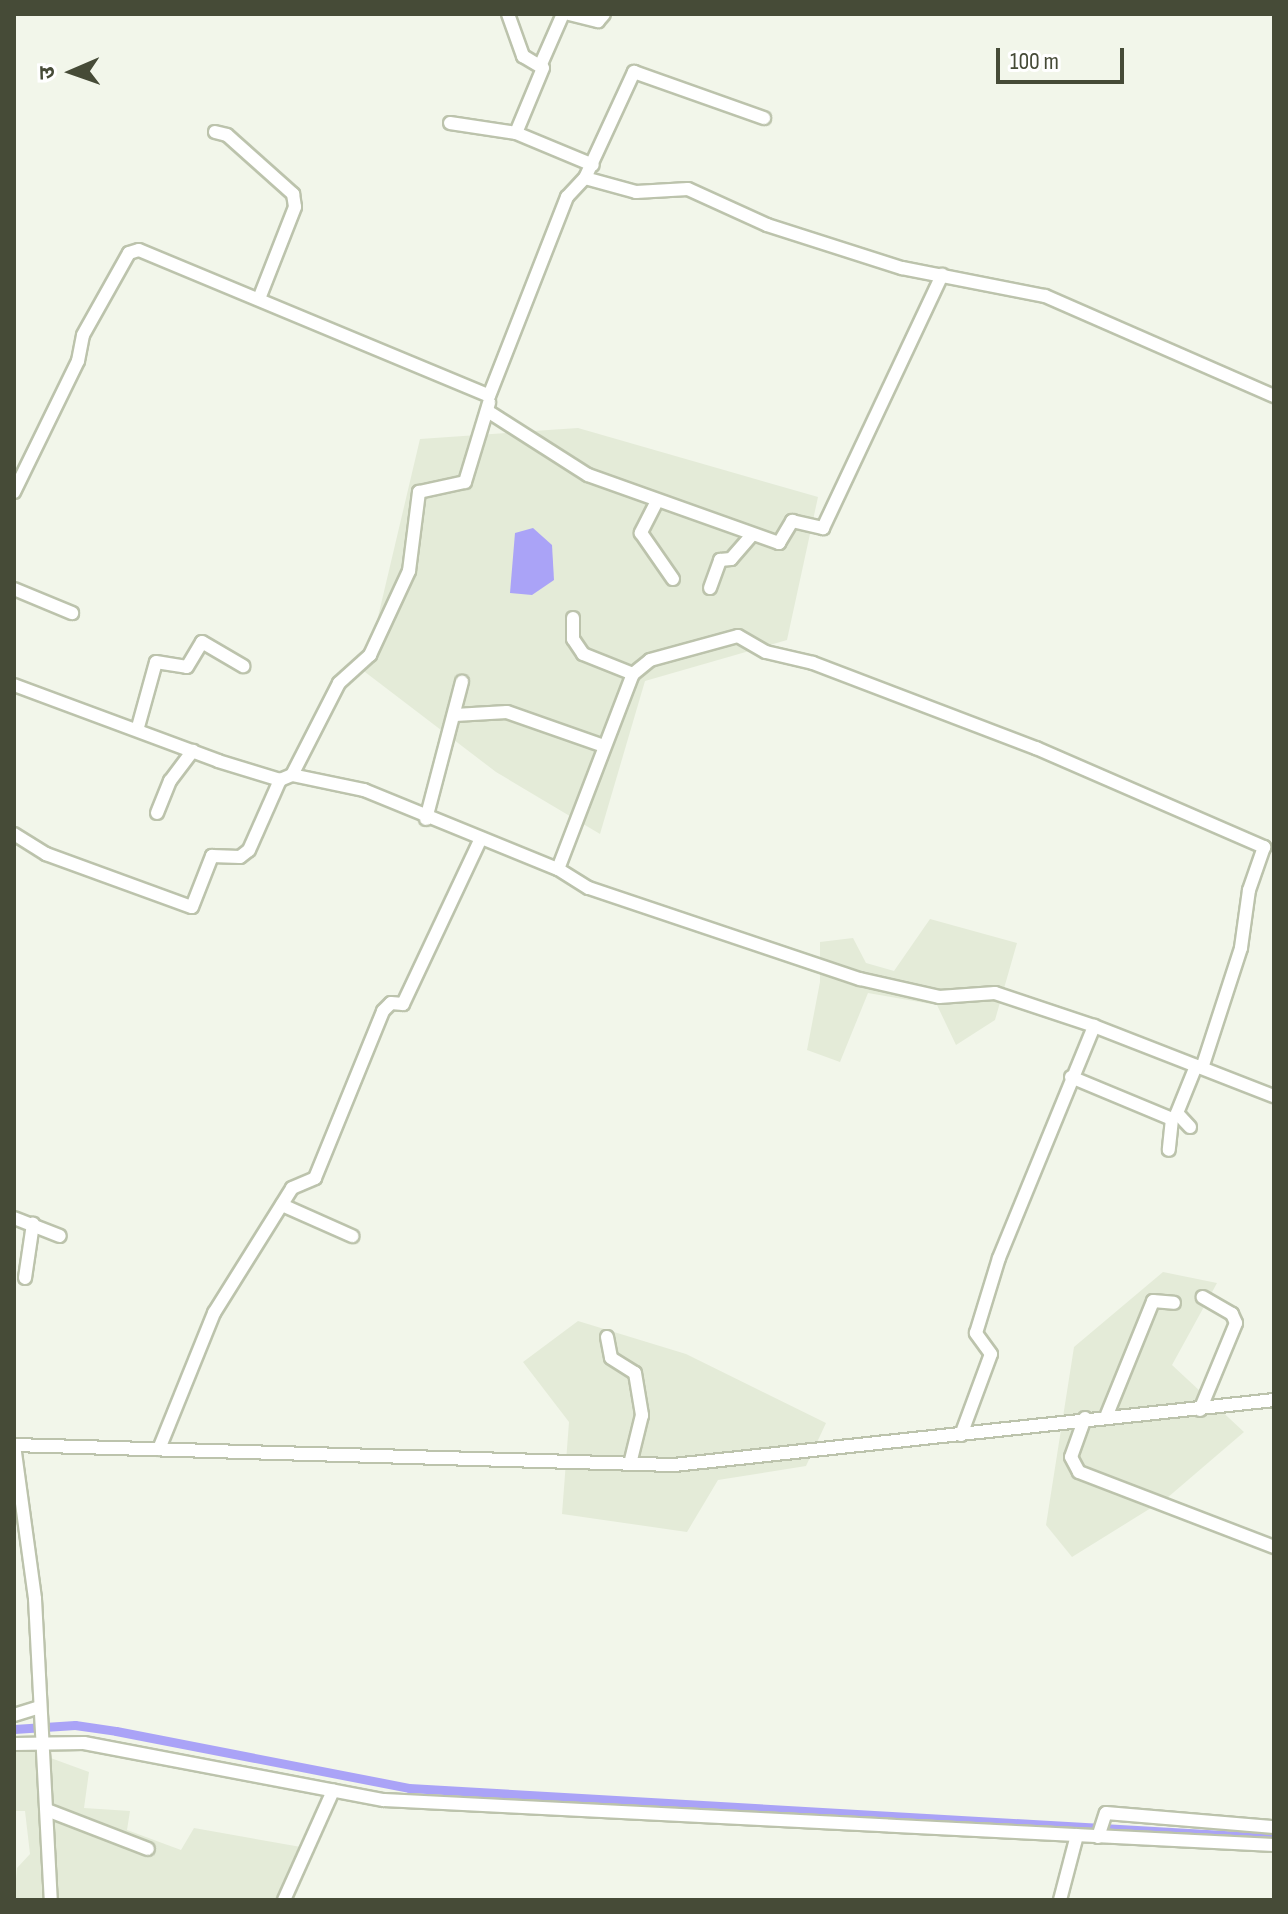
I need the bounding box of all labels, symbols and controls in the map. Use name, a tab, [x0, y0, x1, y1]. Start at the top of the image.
north arrow	[32, 32, 112, 112]
scale bar	[1000, 32, 1128, 82]
text: 100 m	[1010, 47, 1059, 76]
text: उ	[34, 66, 61, 80]

